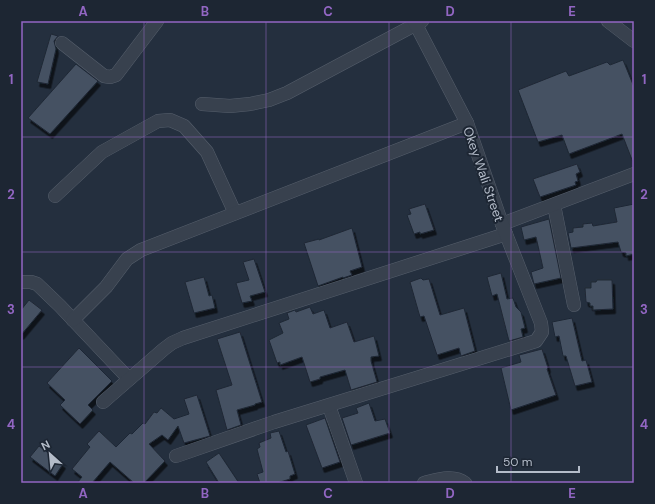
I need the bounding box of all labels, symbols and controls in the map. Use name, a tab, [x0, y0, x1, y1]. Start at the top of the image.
text: A	[78, 3, 88, 20]
text: B	[201, 3, 209, 20]
text: C	[323, 3, 333, 20]
text: D	[445, 3, 455, 20]
text: E	[568, 3, 576, 20]
text: 1	[9, 71, 13, 88]
text: 1	[642, 71, 646, 88]
street label: Okey Wali Street	[459, 124, 508, 224]
text: 2	[7, 186, 15, 203]
text: 2	[640, 186, 648, 203]
text: 3	[7, 301, 15, 318]
text: 3	[640, 301, 648, 318]
text: 4	[7, 416, 15, 433]
text: 4	[640, 416, 648, 433]
north arrow	[30, 434, 70, 474]
text: N	[39, 437, 52, 453]
scale bar	[497, 448, 579, 474]
text: 50 m	[503, 454, 532, 470]
text: A	[78, 485, 88, 502]
text: B	[201, 485, 209, 502]
text: C	[323, 485, 333, 502]
text: D	[445, 485, 455, 502]
text: E	[568, 485, 576, 502]

